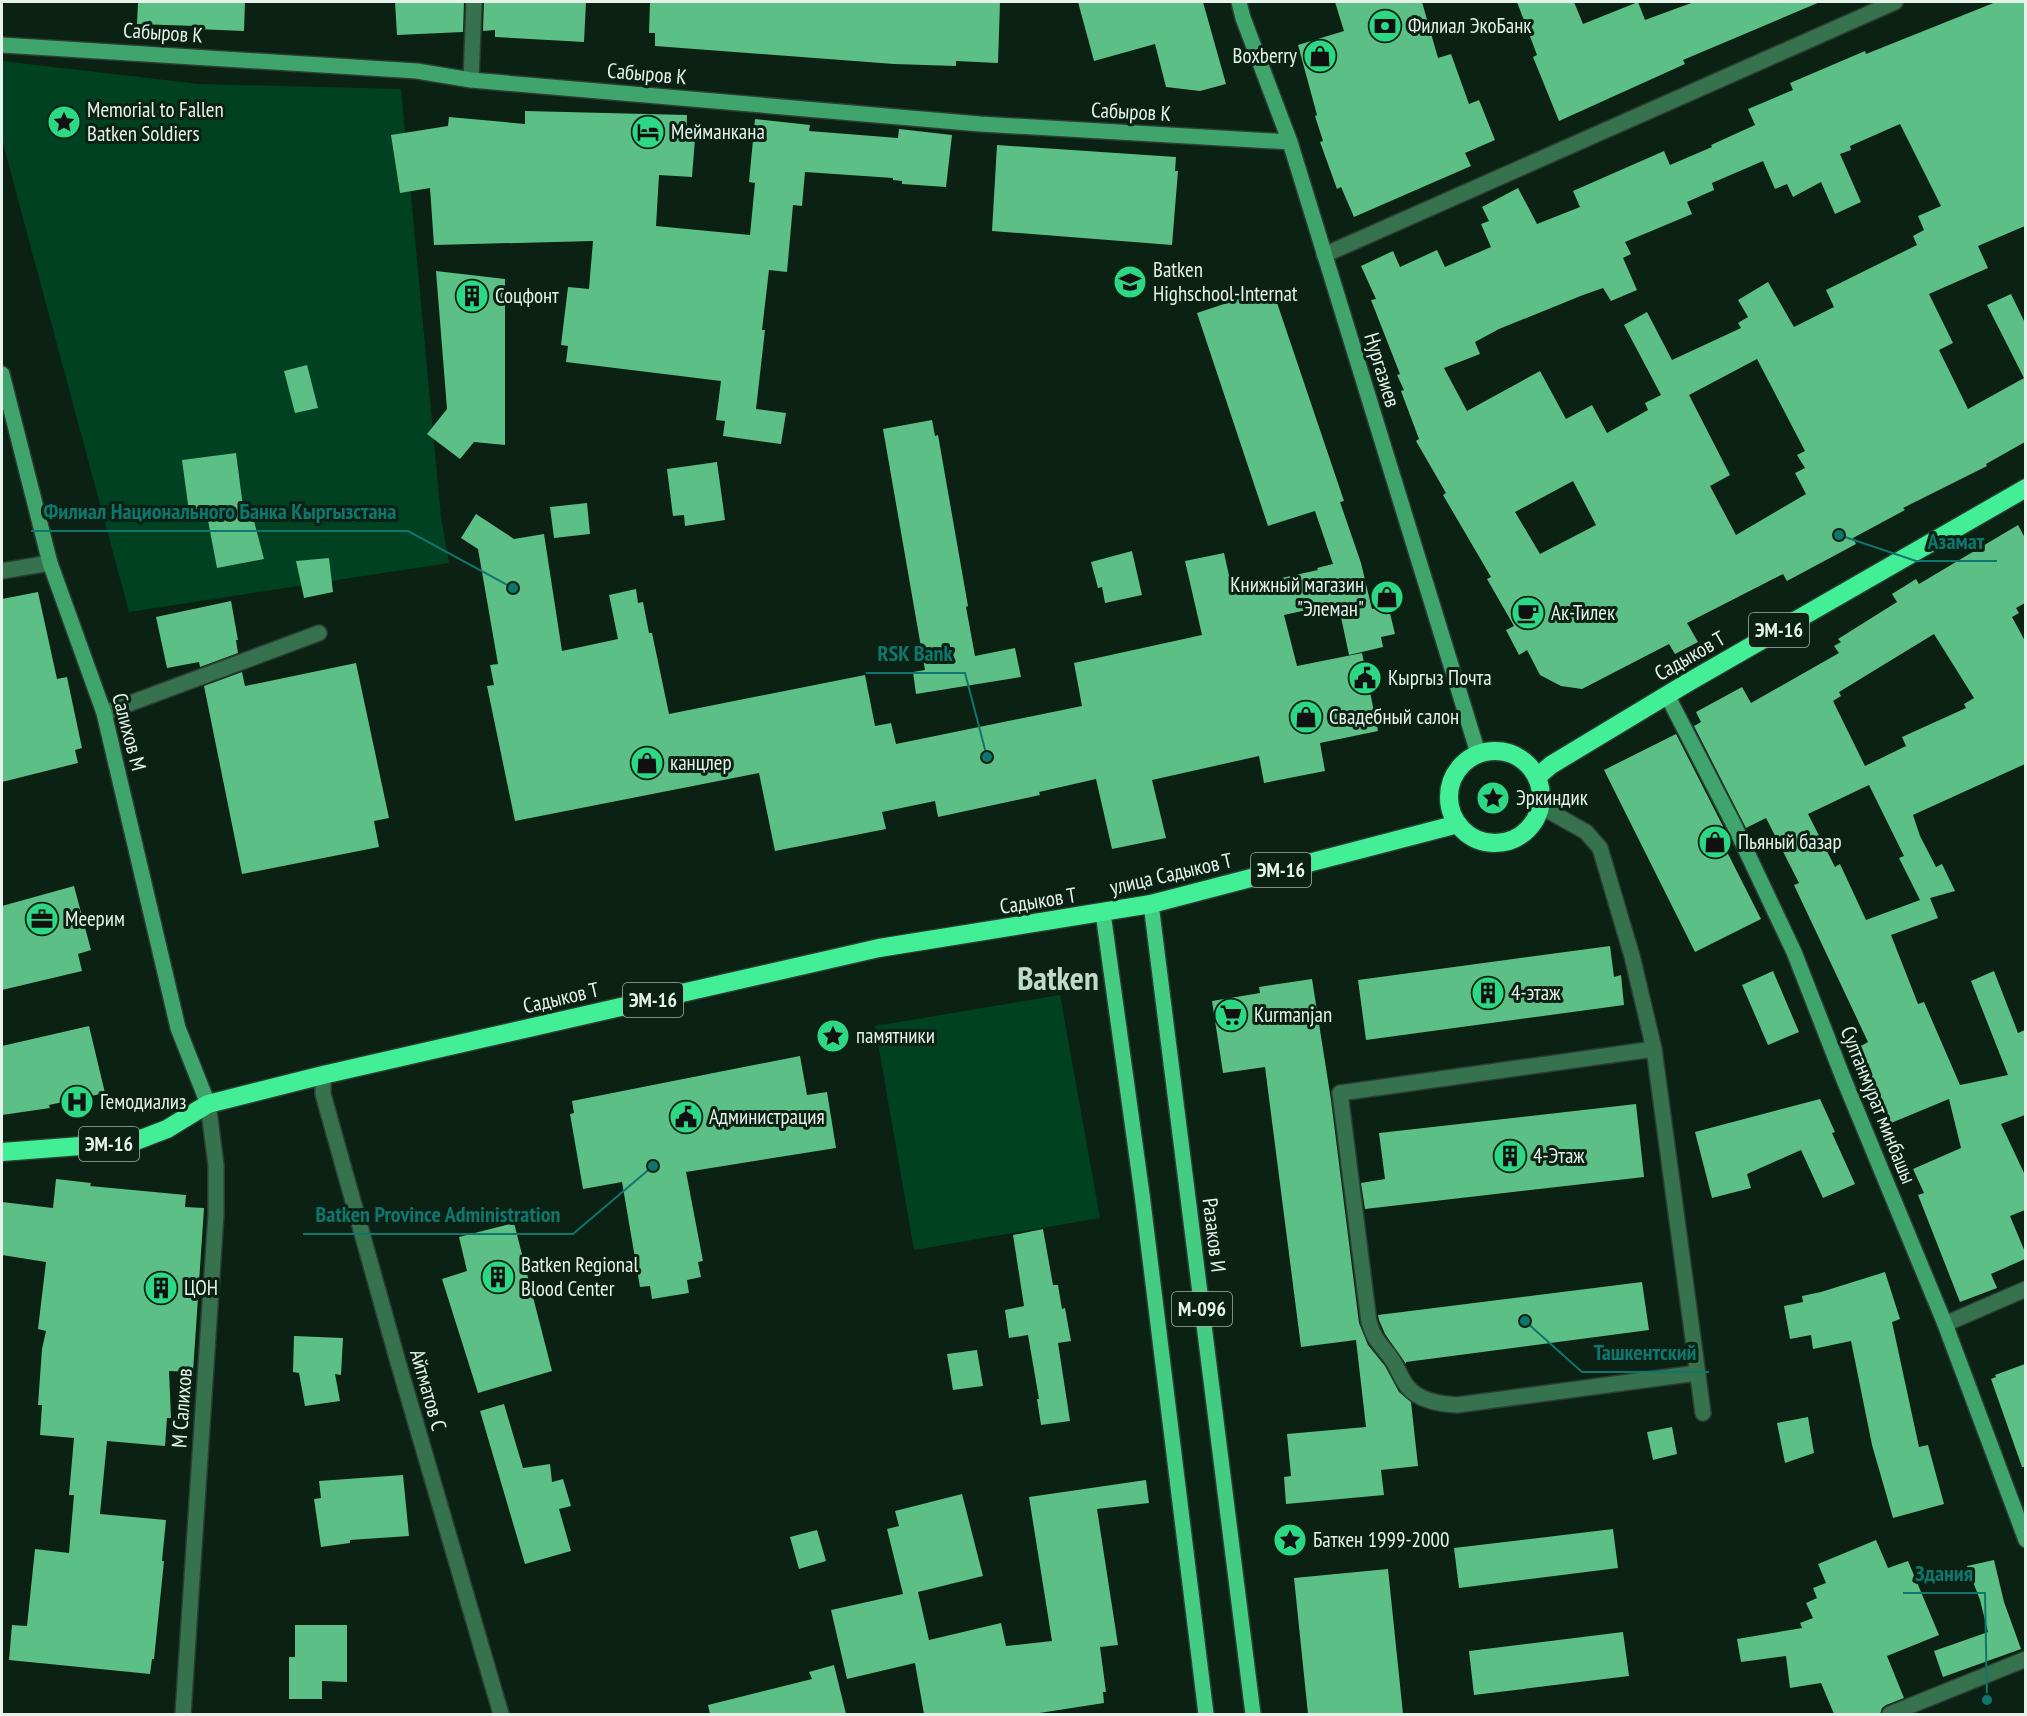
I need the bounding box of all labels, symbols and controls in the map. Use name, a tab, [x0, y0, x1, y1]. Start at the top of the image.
bank icon: Филиал ЭкоБанк	[1367, 8, 1403, 44]
place label: Филиал ЭкоБанк	[1408, 12, 1531, 39]
street label: Сабыров К	[122, 16, 204, 49]
shop icon: Boxberry	[1302, 38, 1338, 74]
place label: Boxberry	[1233, 42, 1297, 69]
street label: Сабыров К	[606, 57, 688, 90]
place label: Memorial to Fallen Batken Soldiers	[87, 96, 224, 147]
street label: Сабыров К	[1090, 96, 1172, 127]
place icon: Memorial to Fallen Batken Soldiers	[46, 104, 82, 140]
hotel icon: Мейманкана	[630, 114, 666, 150]
place label: Мейманкана	[671, 118, 765, 145]
place label: Batken Highschool-Internat	[1153, 256, 1298, 307]
school or university icon: Batken Highschool-Internat	[1112, 264, 1148, 300]
building icon: Соцфонт	[454, 278, 490, 314]
place label: Соцфонт	[495, 282, 559, 309]
street label: Нургазиев	[1358, 329, 1407, 410]
callout: Филиал Национального Банка Кыргызстана	[31, 491, 408, 531]
text: Филиал Национального Банка Кыргызстана	[44, 497, 396, 525]
callout: Азамат	[1916, 521, 1997, 561]
text: Азамат	[1927, 527, 1985, 555]
place label: Книжный магазин "Элеман"	[1230, 571, 1364, 622]
shop icon: Книжный магазин "Элеман"	[1369, 579, 1405, 615]
cafe icon: Ак-Тилек	[1510, 595, 1546, 631]
place label: Ак-Тилек	[1551, 599, 1615, 626]
road number: ЭМ-16	[1749, 613, 1809, 647]
street label: Садыков Т	[1650, 624, 1731, 687]
callout: RSK Bank	[866, 633, 965, 673]
text: RSK Bank	[878, 639, 953, 667]
public building icon: Кыргыз Почта	[1347, 660, 1383, 696]
place label: Кыргыз Почта	[1388, 664, 1492, 691]
street label: Салихов М	[106, 690, 153, 774]
shop icon: Cвадебный салон	[1288, 699, 1324, 735]
place label: Cвадебный салон	[1329, 703, 1459, 730]
shop icon: канцлер	[629, 745, 665, 781]
place label: канцлер	[670, 749, 732, 776]
place icon: Эркиндик	[1475, 780, 1511, 816]
place label: Эркиндик	[1516, 784, 1588, 811]
shop icon: Пьяный базар	[1697, 824, 1733, 860]
place label: Пьяный базар	[1738, 828, 1842, 855]
street label: улица Садыков Т	[1107, 846, 1235, 901]
road number: ЭМ-16	[1251, 853, 1311, 887]
street label: Садыков Т	[998, 881, 1079, 920]
office icon: Меерим	[24, 901, 60, 937]
place label: Меерим	[65, 905, 125, 932]
district label: Batken	[1017, 956, 1099, 999]
building icon: 4-этаж	[1470, 975, 1506, 1011]
street label: Садыков Т	[520, 976, 602, 1019]
place label: 4-этаж	[1511, 979, 1561, 1006]
road number: ЭМ-16	[623, 983, 683, 1017]
supermarket icon: Kurmanjan	[1213, 997, 1249, 1033]
place label: Kurmanjan	[1254, 1001, 1332, 1028]
place icon: памятники	[815, 1018, 851, 1054]
place label: памятники	[856, 1022, 935, 1049]
street label: Султанмурат минбашы	[1835, 1022, 1922, 1187]
hospital icon: Гемодиализ	[59, 1084, 95, 1120]
place label: Гемодиализ	[100, 1088, 186, 1115]
public building icon: Администрация	[668, 1099, 704, 1135]
place label: Администрация	[709, 1103, 825, 1130]
road number: ЭМ-16	[79, 1127, 139, 1161]
building icon: 4-Этаж	[1492, 1138, 1528, 1174]
place label: 4-Этаж	[1533, 1142, 1585, 1169]
callout: Batken Province Administration	[303, 1194, 573, 1234]
street label: Разаков И	[1197, 1196, 1232, 1274]
text: Batken Province Administration	[316, 1200, 561, 1228]
place label: Batken Regional Blood Center	[521, 1251, 638, 1302]
building icon: Batken Regional Blood Center	[480, 1259, 516, 1295]
building icon: ЦОН	[143, 1270, 179, 1306]
place label: ЦОН	[184, 1274, 218, 1301]
road number: М-096	[1172, 1292, 1232, 1326]
callout: Ташкентский	[1582, 1332, 1709, 1372]
text: Ташкентский	[1593, 1338, 1697, 1366]
street label: Айтматов С	[404, 1346, 453, 1434]
street label: М Салихов	[165, 1367, 198, 1449]
place icon: Баткен 1999-2000	[1272, 1522, 1308, 1558]
place label: Баткен 1999-2000	[1313, 1526, 1449, 1553]
callout: Здания	[1903, 1553, 1985, 1593]
text: Здания	[1915, 1559, 1973, 1587]

